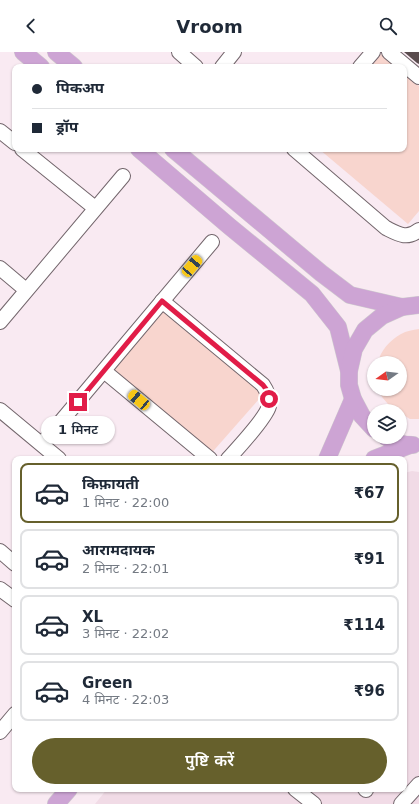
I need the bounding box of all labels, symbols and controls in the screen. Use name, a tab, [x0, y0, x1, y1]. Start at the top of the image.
icon: back	[20, 15, 42, 37]
icon: search	[377, 15, 399, 37]
text: Vroom	[176, 16, 243, 37]
text: पिकअप	[56, 79, 104, 97]
text: ड्रॉप	[56, 118, 78, 136]
car	[180, 253, 204, 279]
north arrow	[367, 356, 407, 396]
map controls	[367, 356, 407, 444]
car	[126, 388, 152, 412]
route start	[260, 390, 278, 408]
route end	[69, 393, 87, 411]
button: layers	[367, 404, 407, 444]
callout: 1 मिनट	[41, 416, 115, 444]
text: 1 मिनट	[58, 422, 98, 437]
icon: car	[34, 475, 70, 511]
text: किफ़ायती	[82, 475, 139, 493]
text: ₹67	[354, 484, 385, 502]
text: 1 मिनट · 22:00	[82, 495, 169, 510]
icon: car	[34, 541, 70, 577]
text: आरामदायक	[82, 541, 155, 559]
text: ₹91	[354, 550, 385, 568]
text: 2 मिनट · 22:01	[82, 561, 169, 576]
icon: car	[34, 607, 70, 643]
text: XL	[82, 608, 103, 626]
text: ₹114	[343, 616, 385, 634]
text: 3 मिनट · 22:02	[82, 626, 169, 641]
icon: car	[34, 673, 70, 709]
text: Green	[82, 674, 133, 692]
text: ₹96	[354, 682, 385, 700]
text: 4 मिनट · 22:03	[82, 692, 169, 707]
button: पुष्टि करें	[32, 738, 387, 784]

